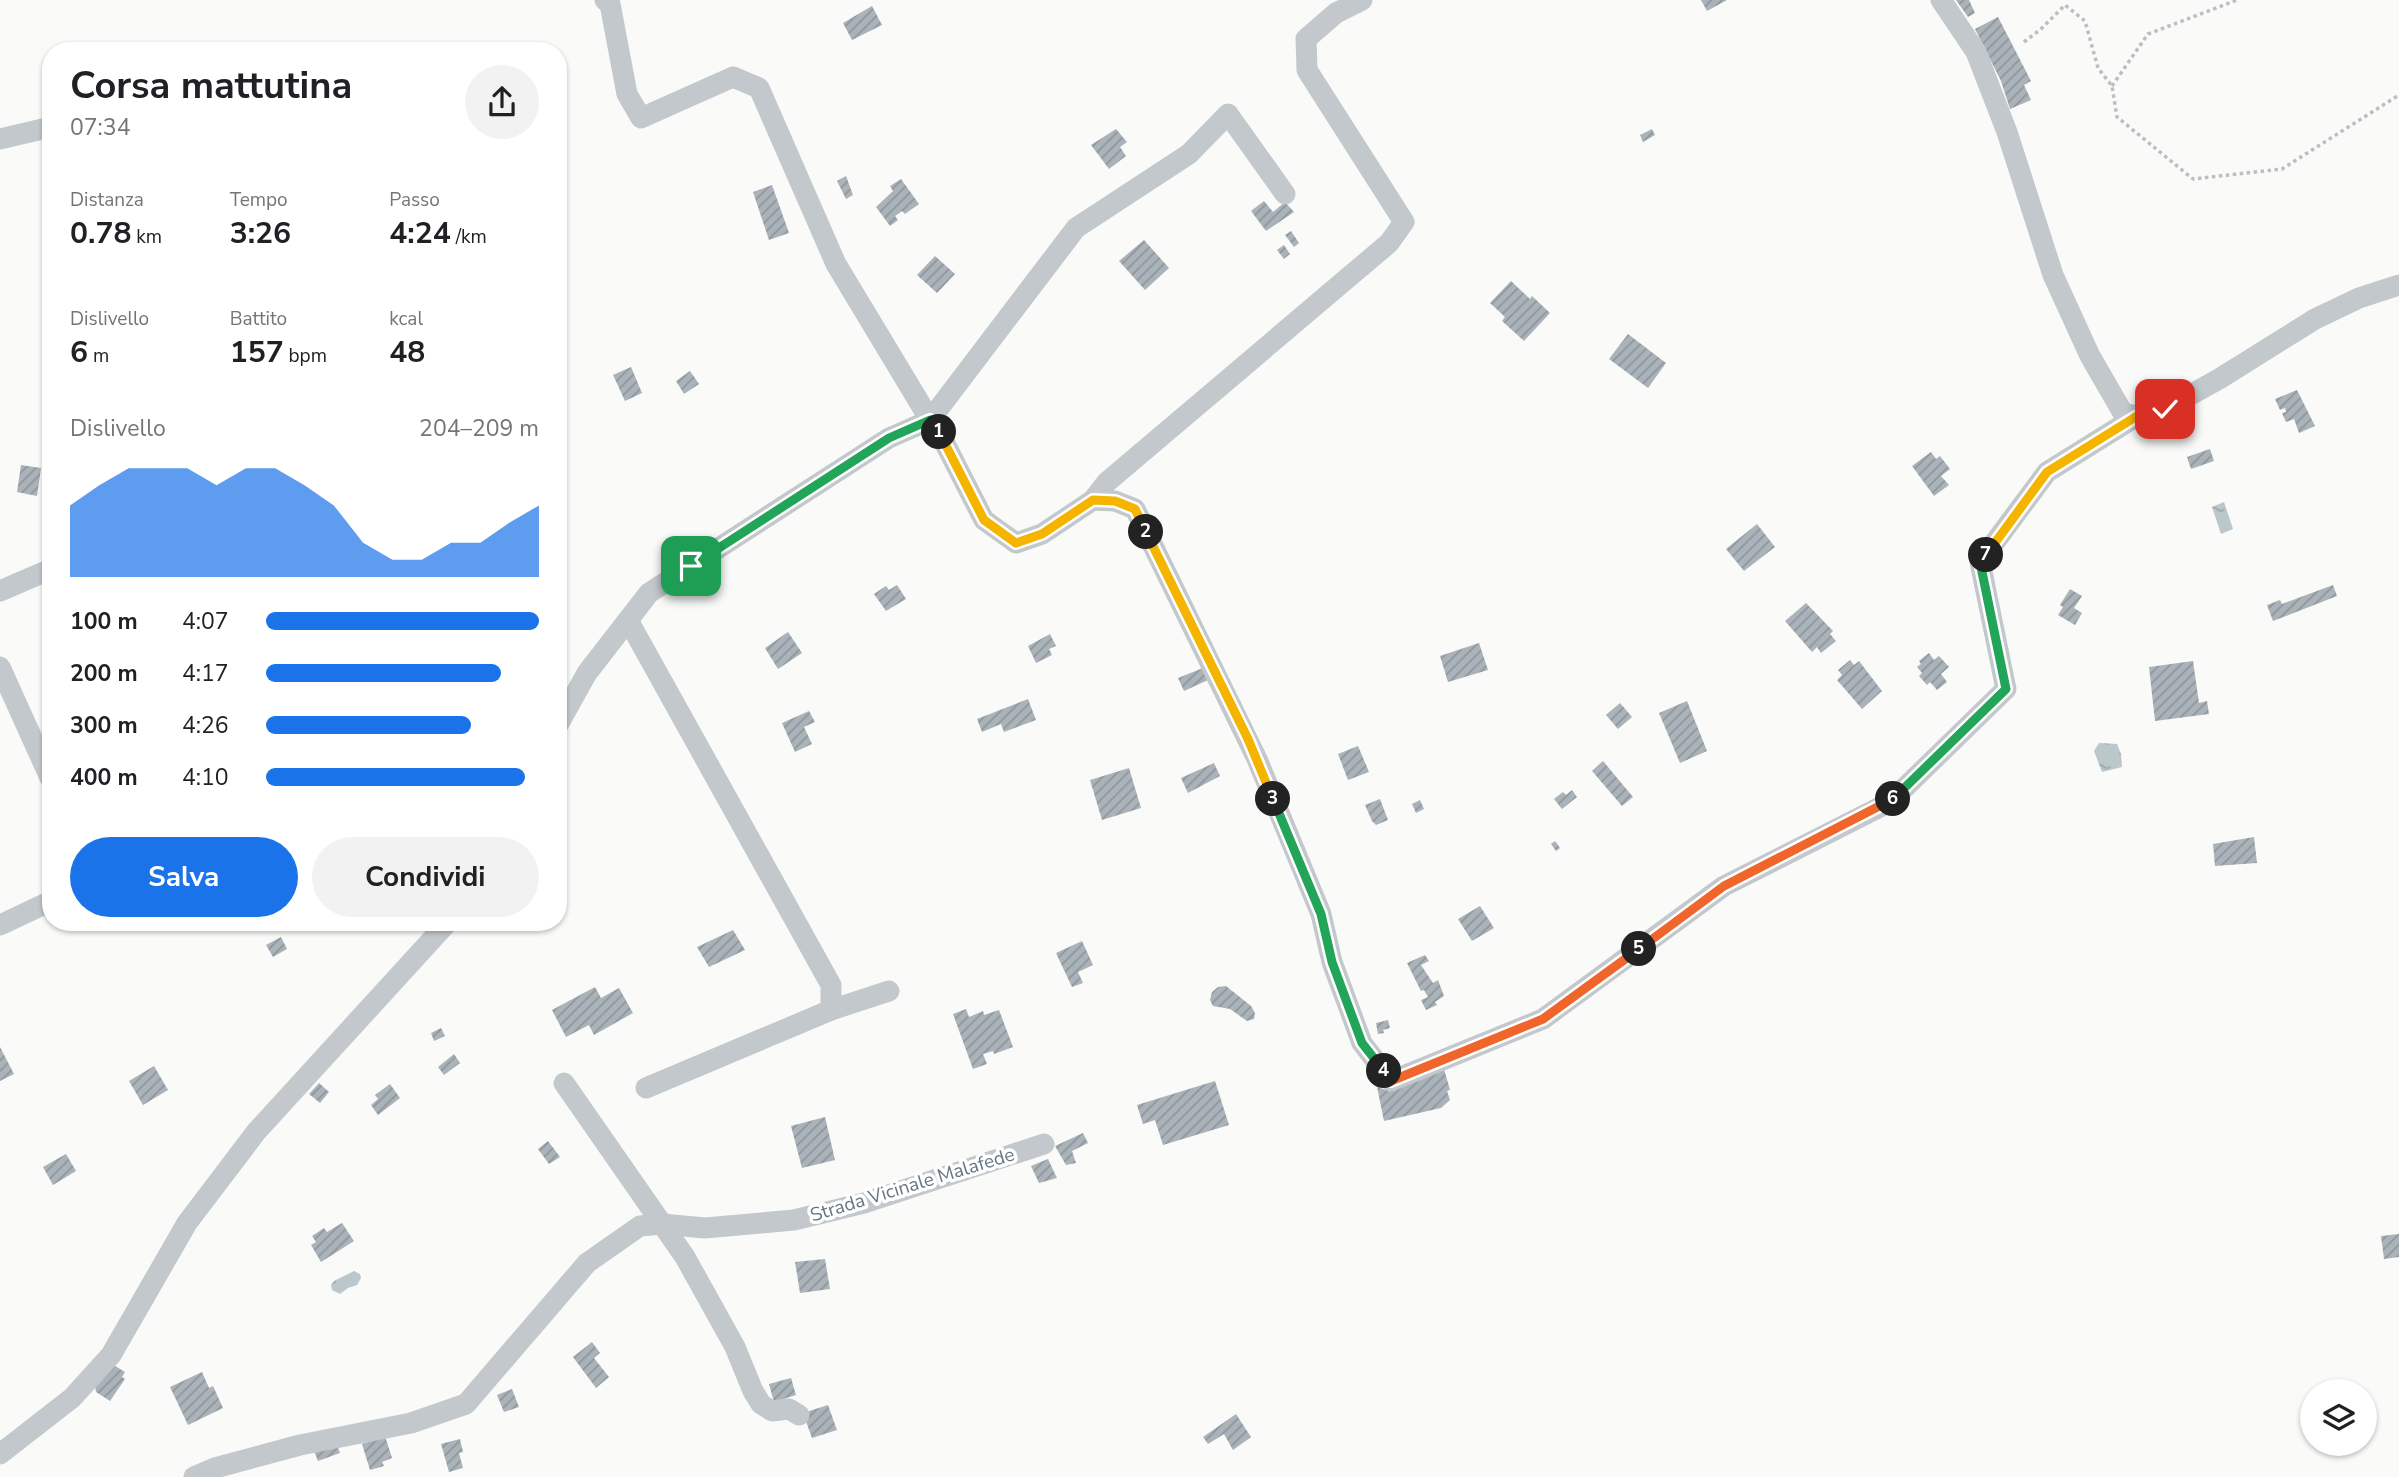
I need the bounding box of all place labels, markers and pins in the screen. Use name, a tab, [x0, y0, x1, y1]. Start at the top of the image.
pin	[2135, 379, 2195, 439]
pin: 1	[922, 414, 956, 450]
pin: 2	[1128, 514, 1164, 550]
pin	[661, 536, 721, 596]
pin: 7	[1968, 538, 2004, 572]
pin: 3	[1256, 782, 1290, 816]
pin: 6	[1876, 782, 1910, 816]
pin: 5	[1622, 932, 1656, 967]
pin: 4	[1366, 1054, 1402, 1088]

